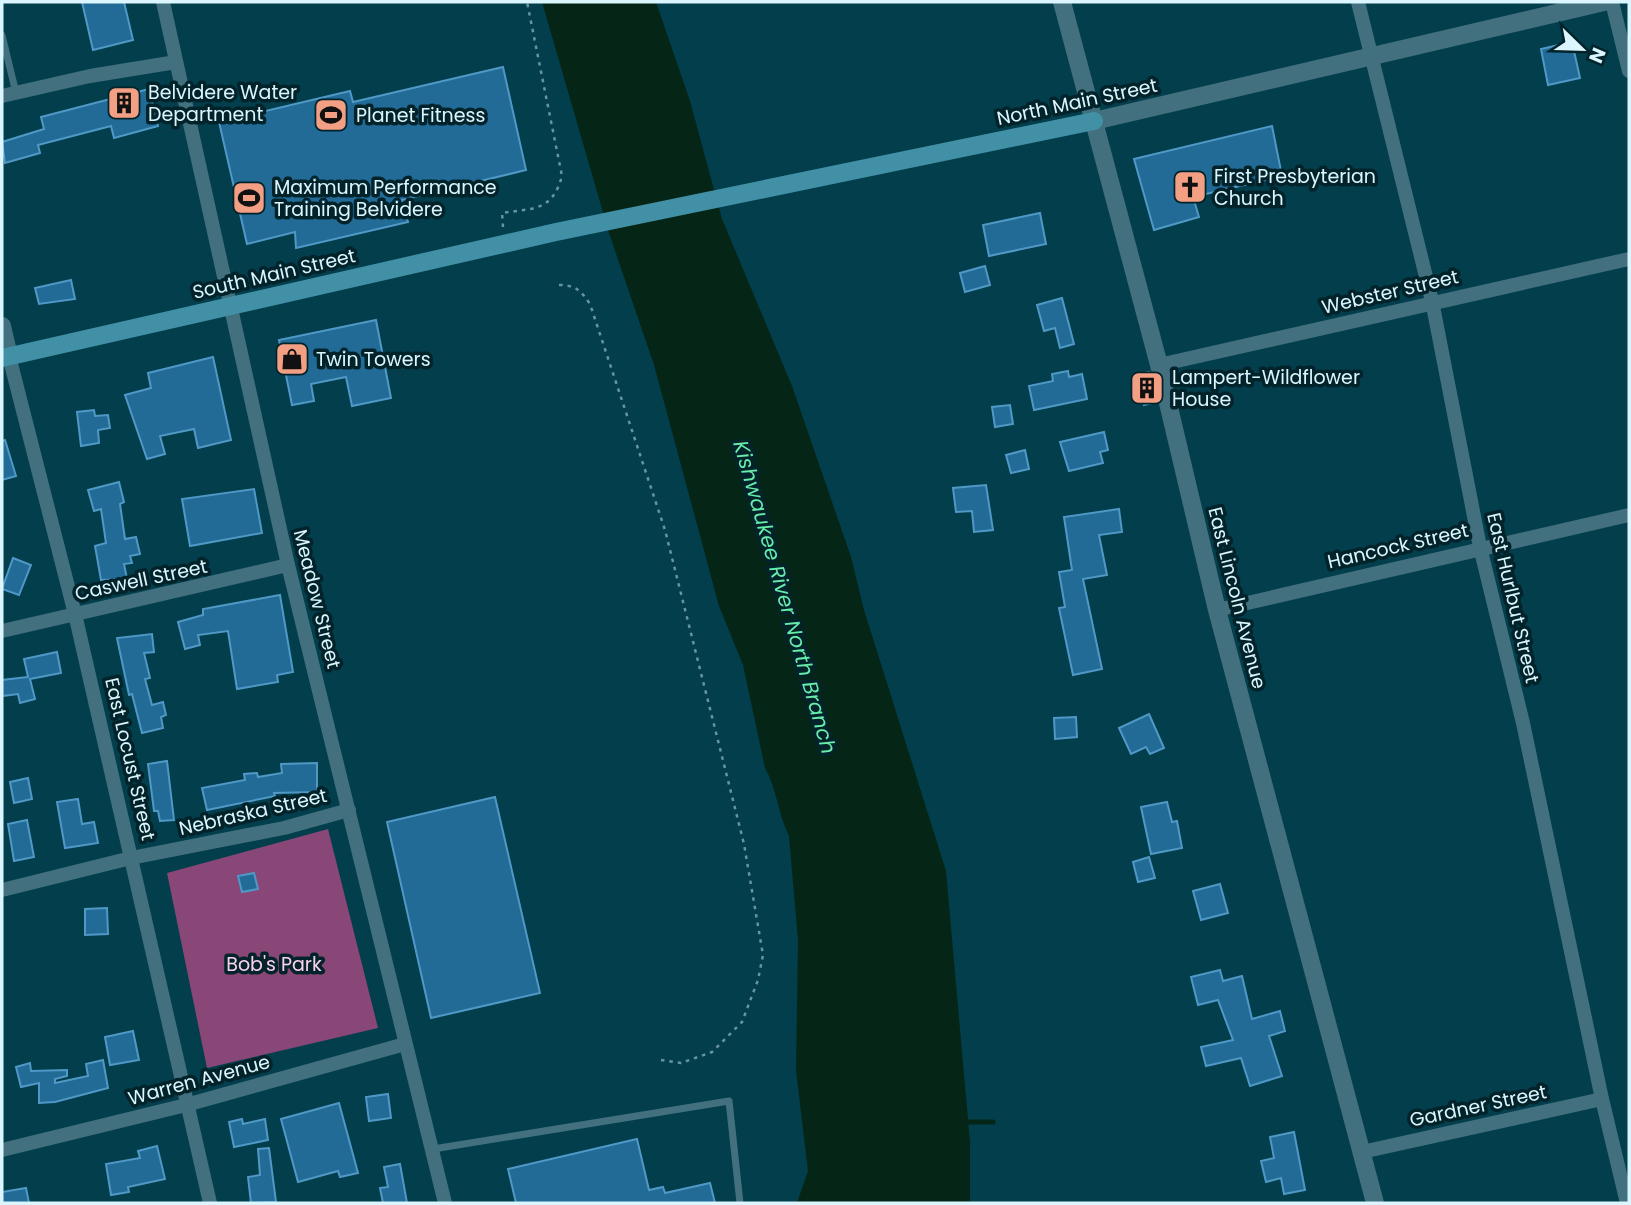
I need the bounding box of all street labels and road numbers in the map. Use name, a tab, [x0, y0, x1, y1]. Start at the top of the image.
street label: North Main Street	[994, 72, 1160, 132]
street label: South Main Street	[190, 242, 358, 306]
street label: Webster Street	[1319, 263, 1461, 321]
street label: East Lincoln Avenue	[1201, 504, 1273, 692]
street label: East Hurlbut Street	[1480, 510, 1546, 686]
street label: Hancock Street	[1325, 517, 1471, 575]
street label: Meadow Street	[287, 527, 347, 671]
street label: Caswell Street	[72, 553, 210, 607]
street label: East Locust Street	[98, 675, 162, 843]
street label: Nebraska Street	[176, 782, 330, 842]
street label: Warren Avenue	[125, 1048, 273, 1112]
street label: Gardner Street	[1407, 1078, 1549, 1134]

